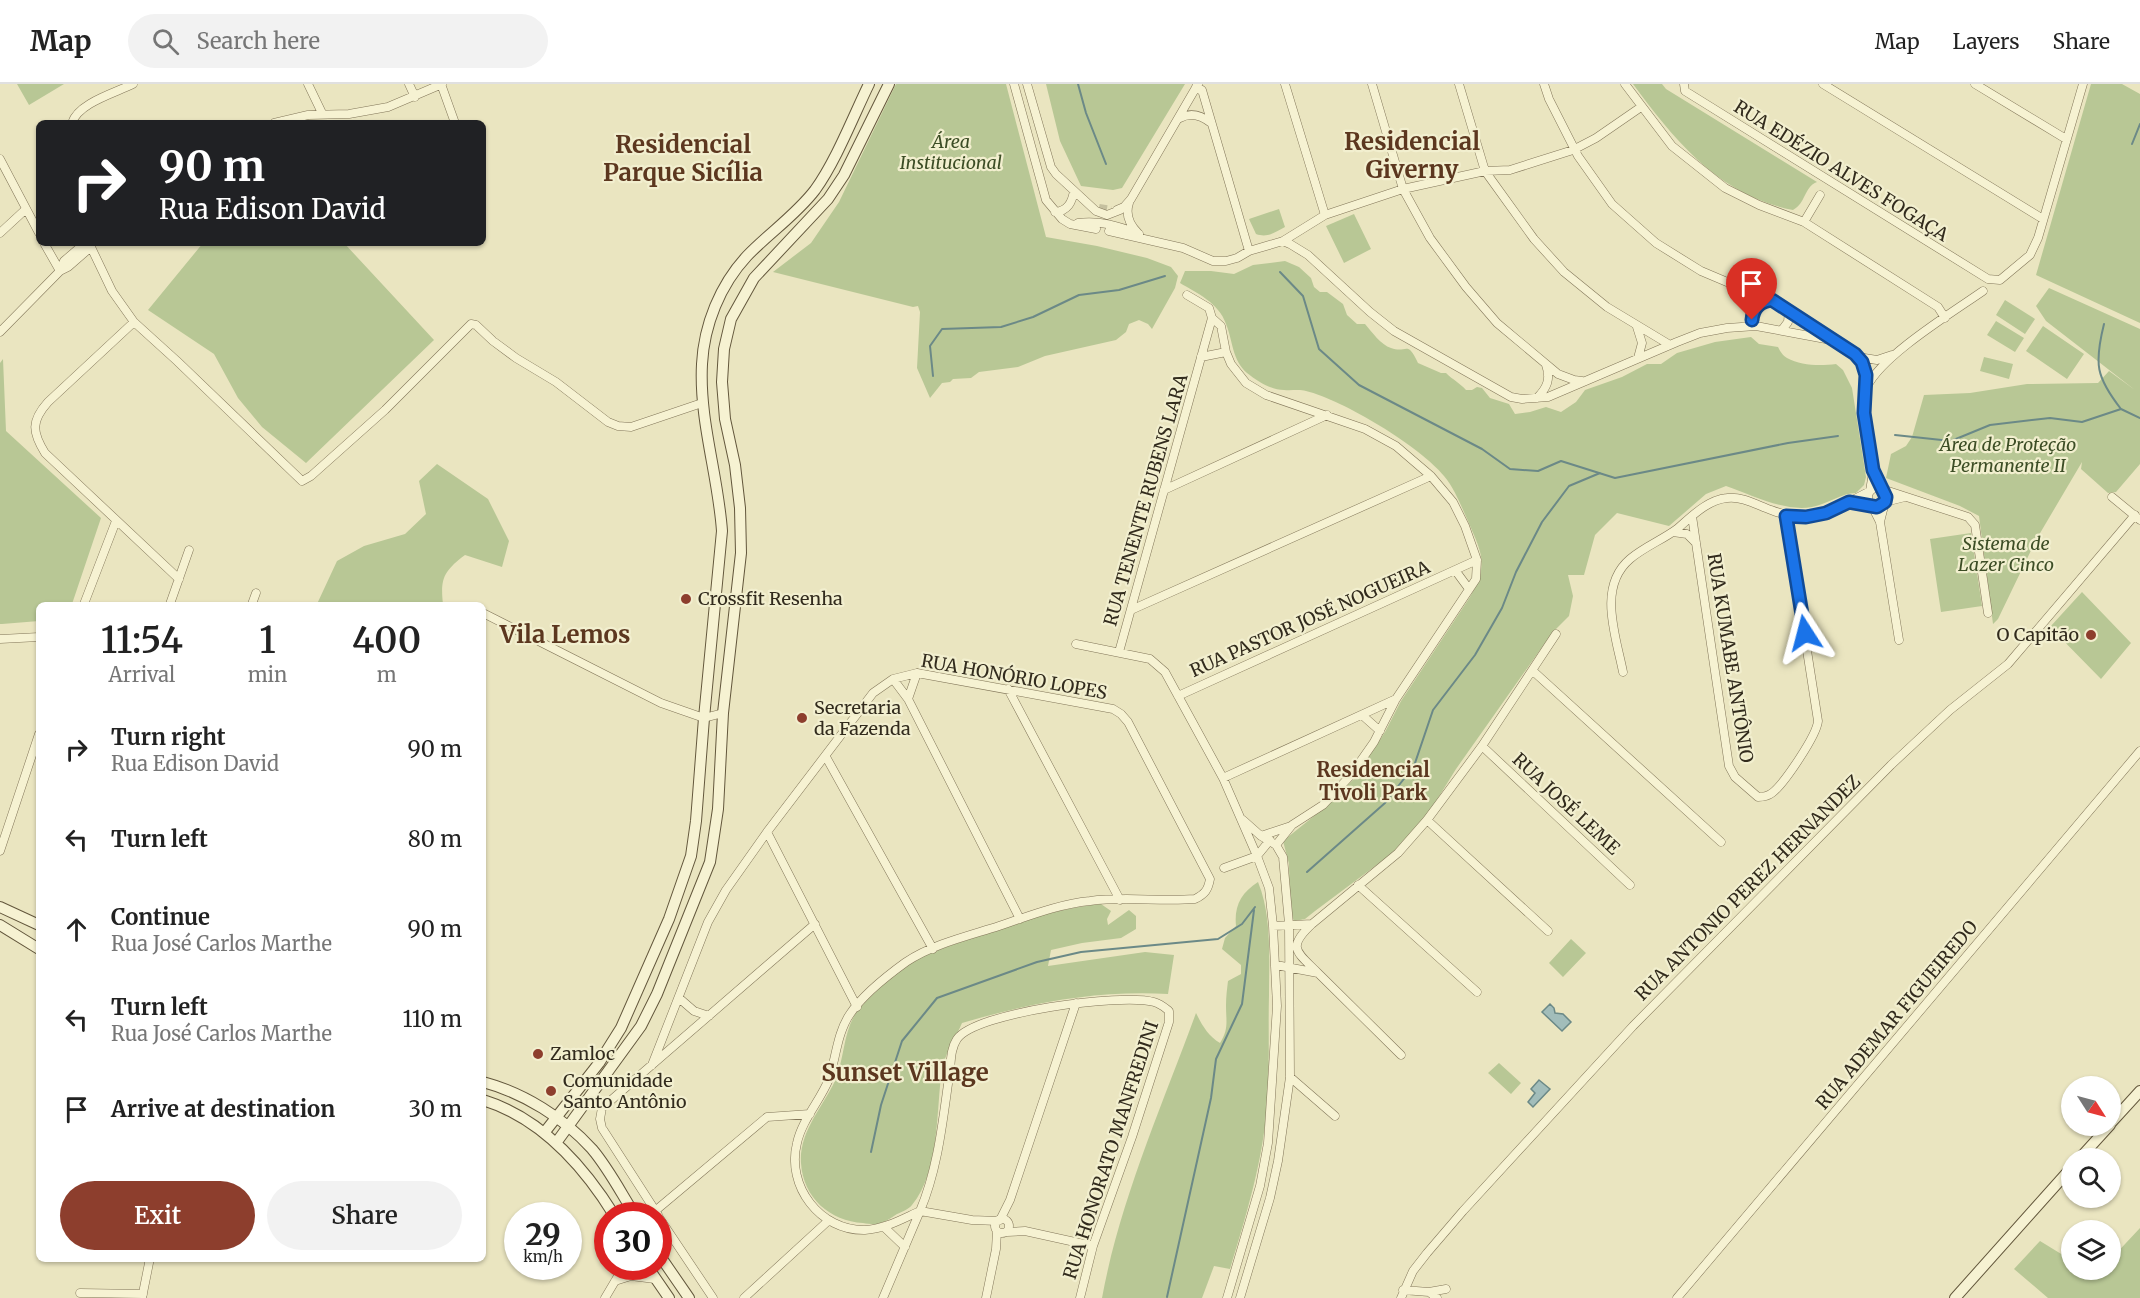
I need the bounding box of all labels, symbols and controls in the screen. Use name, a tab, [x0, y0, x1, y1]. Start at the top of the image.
search box	[128, 14, 548, 68]
text: Map	[30, 23, 92, 59]
icon: search	[149, 25, 182, 58]
text: Search here	[197, 27, 320, 55]
text: Map	[1875, 28, 1920, 55]
text: Layers	[1953, 28, 2020, 55]
text: Share	[2053, 28, 2110, 55]
street label: RUA EDÉZIO ALVES FOGAÇA	[1730, 95, 1953, 246]
district label: Residencial Giverny	[1344, 126, 1480, 185]
district label: Residencial Parque Sicília	[603, 129, 763, 188]
park label: Área Institucional	[900, 130, 1002, 174]
text: 90 m	[159, 140, 265, 192]
icon: right	[60, 144, 138, 222]
text: Rua Edison David	[159, 192, 386, 226]
pin	[1726, 258, 1777, 320]
icon: arrive	[1735, 267, 1768, 300]
street label: RUA TENENTE RUBENS LARA	[1098, 371, 1193, 629]
park label: Área de Proteção Permanente II	[1938, 433, 2076, 477]
park label: Sistema de Lazer Cinco	[1958, 532, 2054, 576]
street label: RUA KUMABE ANTÔNIO	[1703, 551, 1758, 764]
street label: RUA PASTOR JOSÉ NOGUEIRA	[1186, 555, 1434, 682]
place label: Crossfit Resenha	[698, 587, 843, 610]
marker: Crossfit Resenha	[679, 592, 693, 606]
position arrow	[1773, 601, 1837, 665]
text: 11:54	[101, 618, 183, 663]
text: 1	[259, 618, 276, 663]
text: 400	[352, 618, 421, 663]
district label: Vila Lemos	[499, 619, 630, 650]
place label: O Capitão	[1996, 623, 2079, 646]
marker: O Capitão	[2084, 628, 2098, 642]
street label: RUA HONÓRIO LOPES	[919, 649, 1109, 704]
text: Arrival	[108, 662, 175, 687]
text: min	[248, 662, 287, 687]
text: m	[377, 662, 397, 687]
place label: Secretaria da Fazenda	[814, 696, 911, 740]
marker: Secretaria da Fazenda	[795, 711, 809, 725]
text: Turn right	[111, 723, 225, 751]
icon: right	[60, 733, 93, 766]
text: 90 m	[407, 735, 462, 763]
street label: RUA JOSÉ LEME	[1508, 748, 1625, 860]
text: Rua Edison David	[111, 751, 279, 776]
district label: Residencial Tivoli Park	[1316, 757, 1430, 805]
street label: RUA ANTONIO PEREZ HERNANDEZ	[1630, 770, 1865, 1005]
icon: left	[60, 823, 93, 856]
text: Turn left	[111, 825, 208, 853]
text: 80 m	[408, 825, 462, 853]
text: Continue	[111, 903, 210, 931]
icon: ahead	[60, 913, 93, 946]
text: 90 m	[407, 915, 462, 943]
street label: RUA ADEMAR FIGUEIREDO	[1811, 915, 1983, 1114]
text: Rua José Carlos Marthe	[111, 931, 332, 956]
text: Turn left	[111, 993, 208, 1021]
icon: left	[60, 1003, 93, 1036]
text: 110 m	[403, 1005, 462, 1033]
street label: RUA HONORATO MANFREDINI	[1058, 1018, 1163, 1282]
text: Rua José Carlos Marthe	[111, 1021, 332, 1046]
place label: Zamloc	[550, 1042, 615, 1065]
marker: Zamloc	[531, 1047, 545, 1061]
district label: Sunset Village	[821, 1057, 989, 1088]
place label: Comunidade Santo Antônio	[563, 1069, 686, 1113]
north arrow	[2061, 1076, 2121, 1136]
map controls	[2061, 1076, 2121, 1280]
marker: Comunidade Santo Antônio	[544, 1084, 558, 1098]
icon: arrive	[60, 1093, 93, 1126]
text: Arrive at destination	[111, 1095, 335, 1123]
text: 30 m	[408, 1095, 462, 1123]
button: search	[2061, 1148, 2121, 1208]
button: Exit	[60, 1181, 255, 1250]
button: Share	[267, 1181, 462, 1250]
speed limit sign: 30	[594, 1202, 672, 1280]
text: 29	[525, 1215, 561, 1253]
button: layers	[2061, 1220, 2121, 1280]
text: km/h	[523, 1247, 563, 1266]

